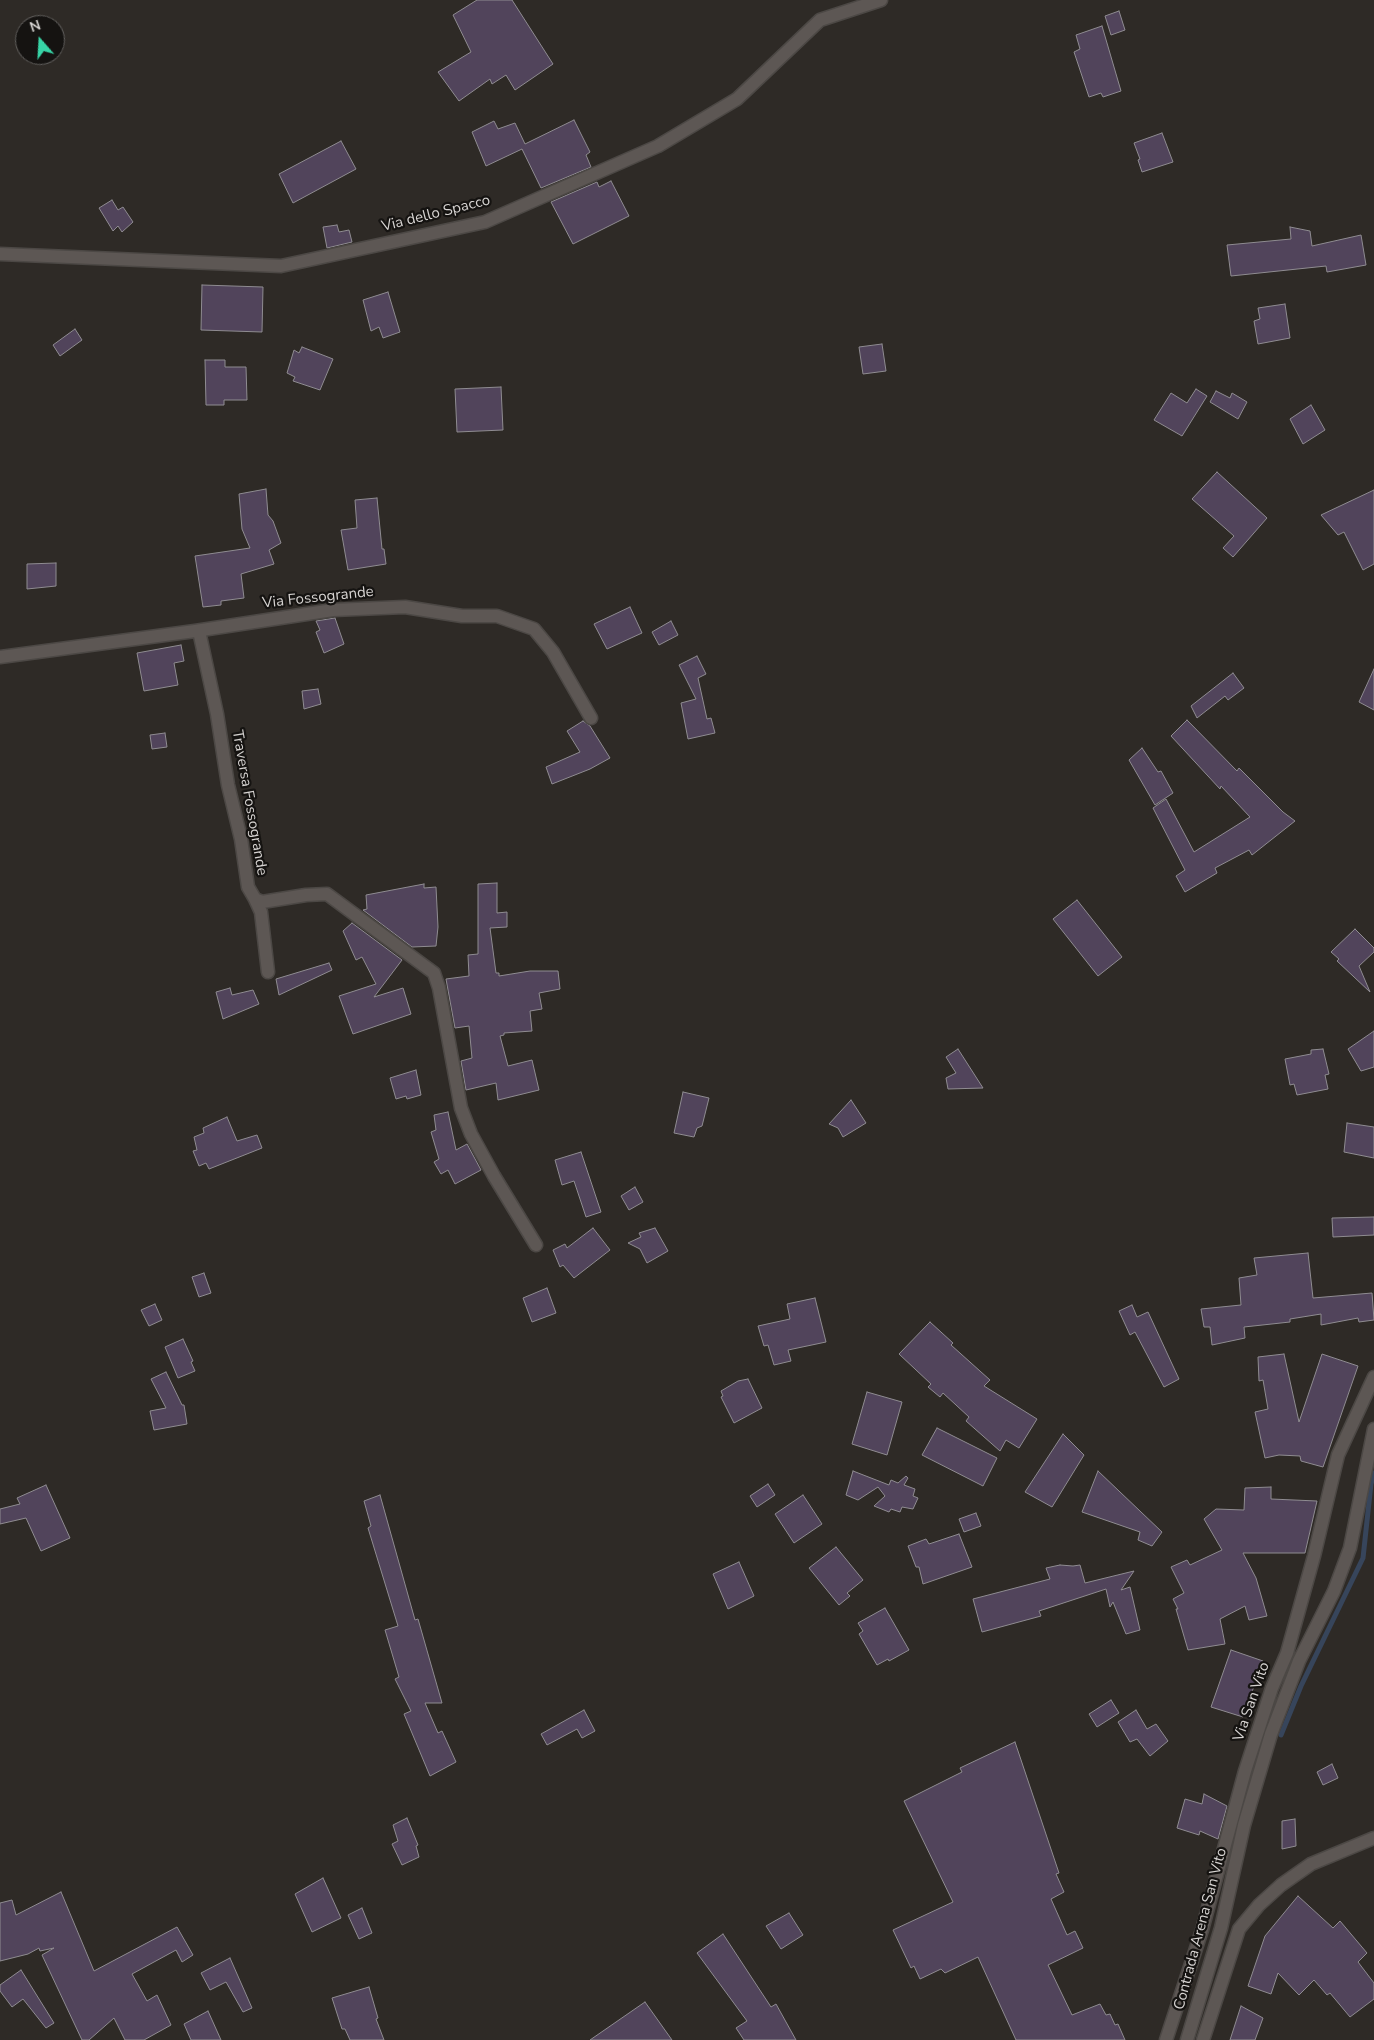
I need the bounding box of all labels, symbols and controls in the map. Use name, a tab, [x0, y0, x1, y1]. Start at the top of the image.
north arrow	[15, 15, 65, 65]
text: N	[27, 16, 43, 37]
street label: Via dello Spacco	[380, 192, 492, 236]
street label: Via Fossogrande	[261, 583, 375, 613]
street label: Traversa Fossogrande	[227, 729, 271, 877]
street label: Via San Vito	[1230, 1660, 1274, 1744]
street label: Contrada Arena San Vito	[1171, 1846, 1231, 2012]

